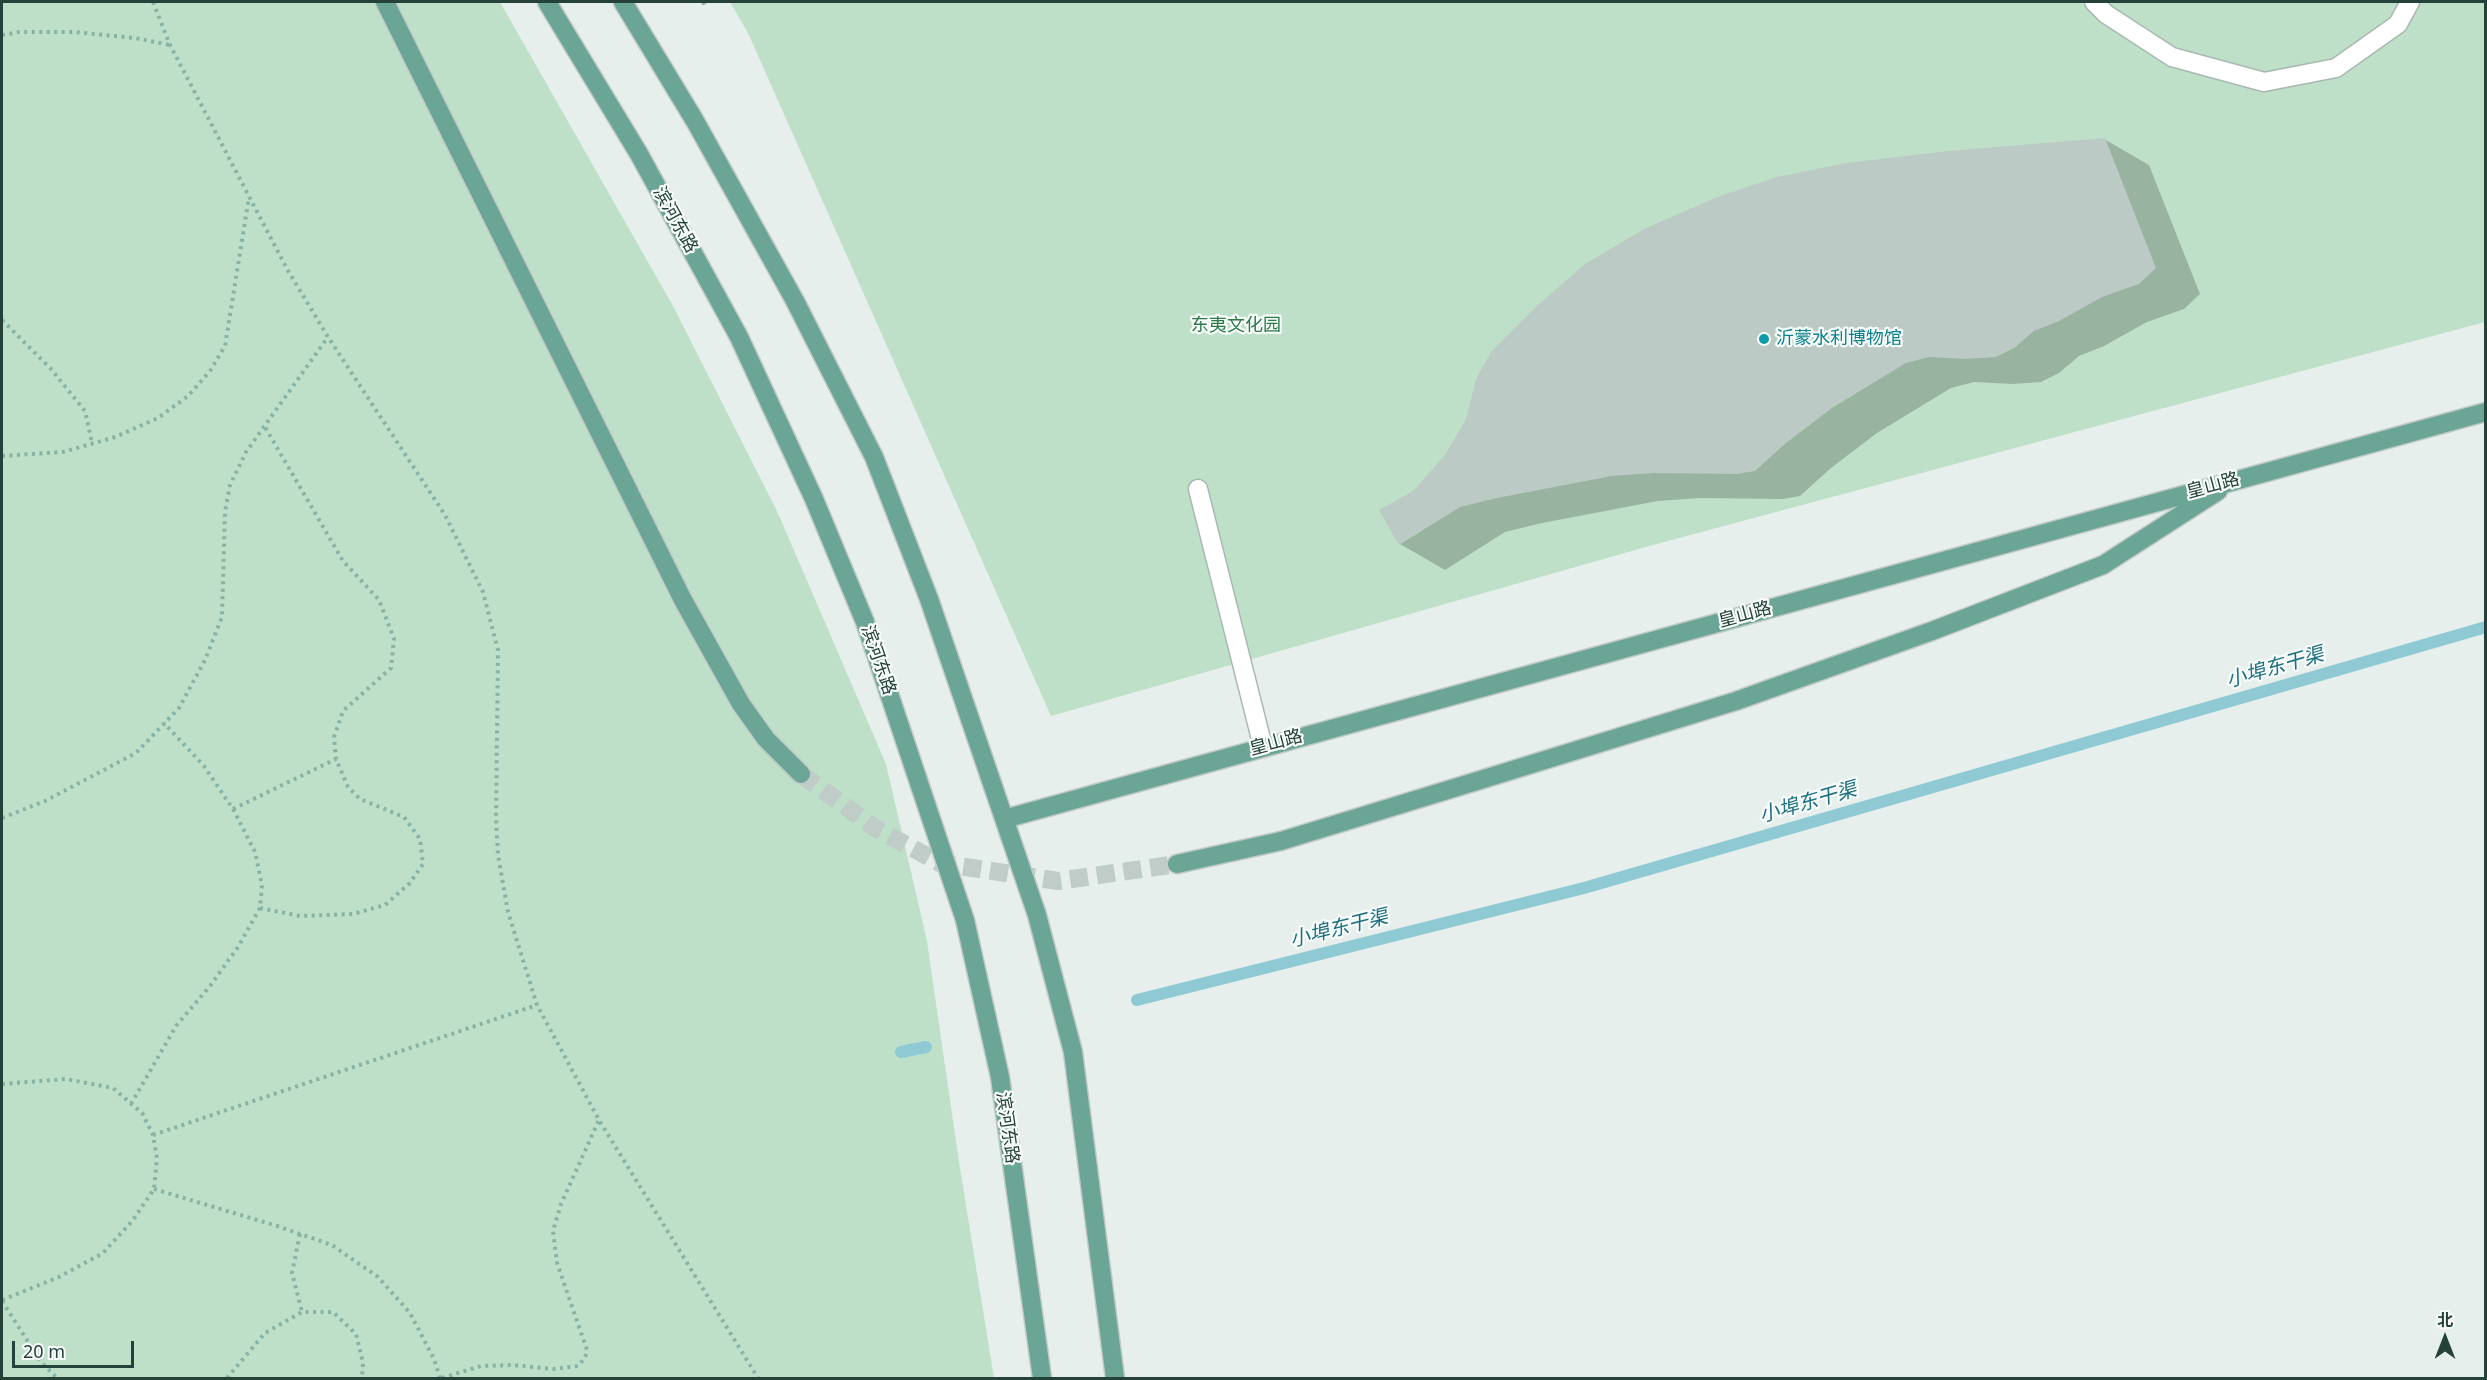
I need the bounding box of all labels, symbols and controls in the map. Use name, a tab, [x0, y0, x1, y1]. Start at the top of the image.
street label: 滨河东路	[648, 183, 702, 257]
park label: 东夷文化园	[1191, 315, 1281, 337]
place label: 沂蒙水利博物馆	[1776, 328, 1902, 350]
marker: 沂蒙水利博物馆	[1757, 332, 1771, 346]
street label: 皇山路	[2184, 469, 2242, 503]
street label: 皇山路	[1716, 598, 1774, 632]
street label: 滨河东路	[856, 622, 900, 698]
water label: 小埠东干渠	[2224, 643, 2326, 693]
street label: 皇山路	[1247, 726, 1305, 760]
water label: 小埠东干渠	[1757, 778, 1859, 828]
water label: 小埠东干渠	[1288, 905, 1390, 953]
street label: 滨河东路	[991, 1091, 1023, 1165]
north arrow	[2415, 1308, 2475, 1368]
text: 北	[2437, 1309, 2453, 1331]
scale bar	[15, 1329, 136, 1367]
text: 20 m	[23, 1339, 65, 1363]

